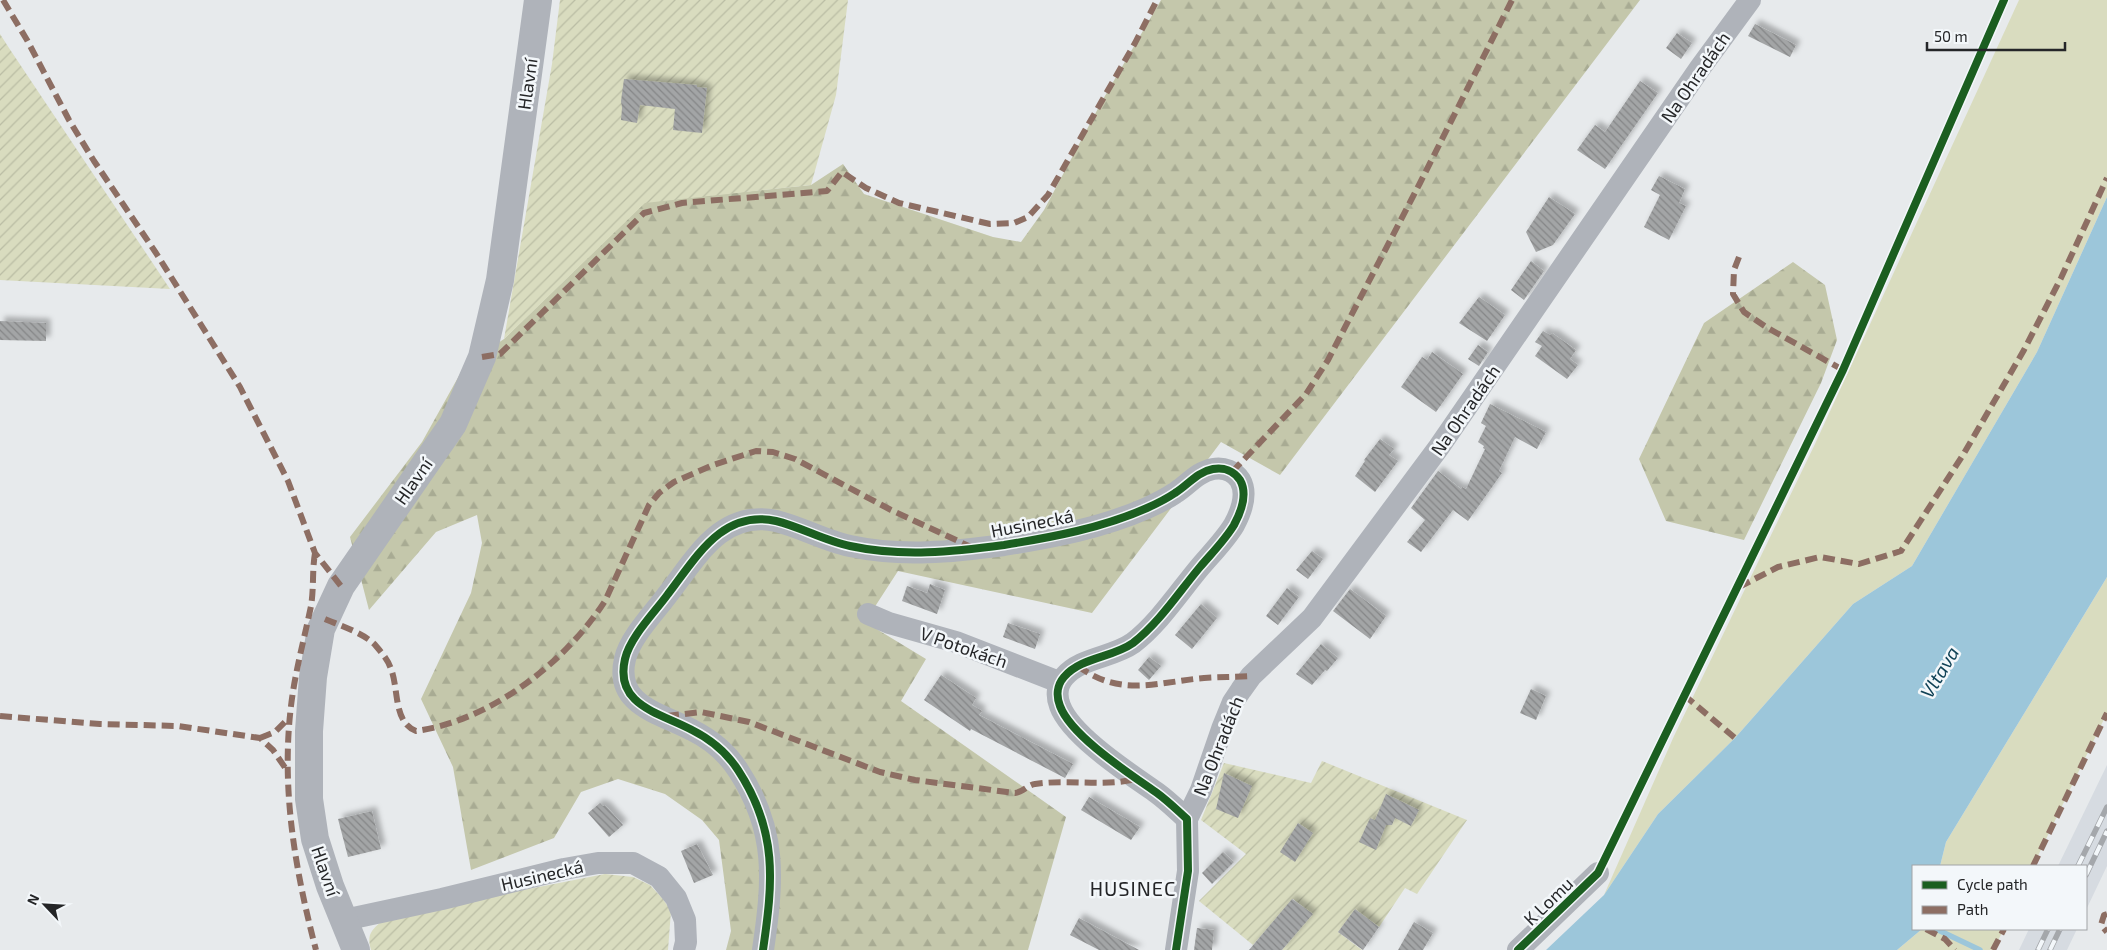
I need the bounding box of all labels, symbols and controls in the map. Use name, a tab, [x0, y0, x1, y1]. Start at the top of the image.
scale bar	[1927, 20, 2064, 52]
street label: Na Ohradách	[1656, 27, 1734, 127]
text: 50 m	[1934, 27, 1968, 45]
street label: Hlavní	[513, 56, 542, 111]
street label: Na Ohradách	[1426, 360, 1504, 460]
street label: Hlavní	[389, 453, 437, 508]
street label: Husinecká	[989, 504, 1075, 542]
street label: V Potokách	[918, 622, 1010, 672]
water label: Vltava	[1915, 642, 1963, 702]
street label: Na Ohradách	[1188, 693, 1248, 799]
street label: Hlavní	[307, 843, 345, 900]
street label: Husinecká	[499, 855, 585, 895]
legend	[1912, 865, 2087, 930]
street label: K Lomu	[1519, 872, 1577, 930]
text: Cycle path	[1957, 875, 2028, 893]
district label: HUSINEC	[1090, 876, 1176, 900]
north arrow	[20, 880, 70, 930]
text: N	[23, 891, 43, 907]
text: Path	[1957, 900, 1988, 918]

